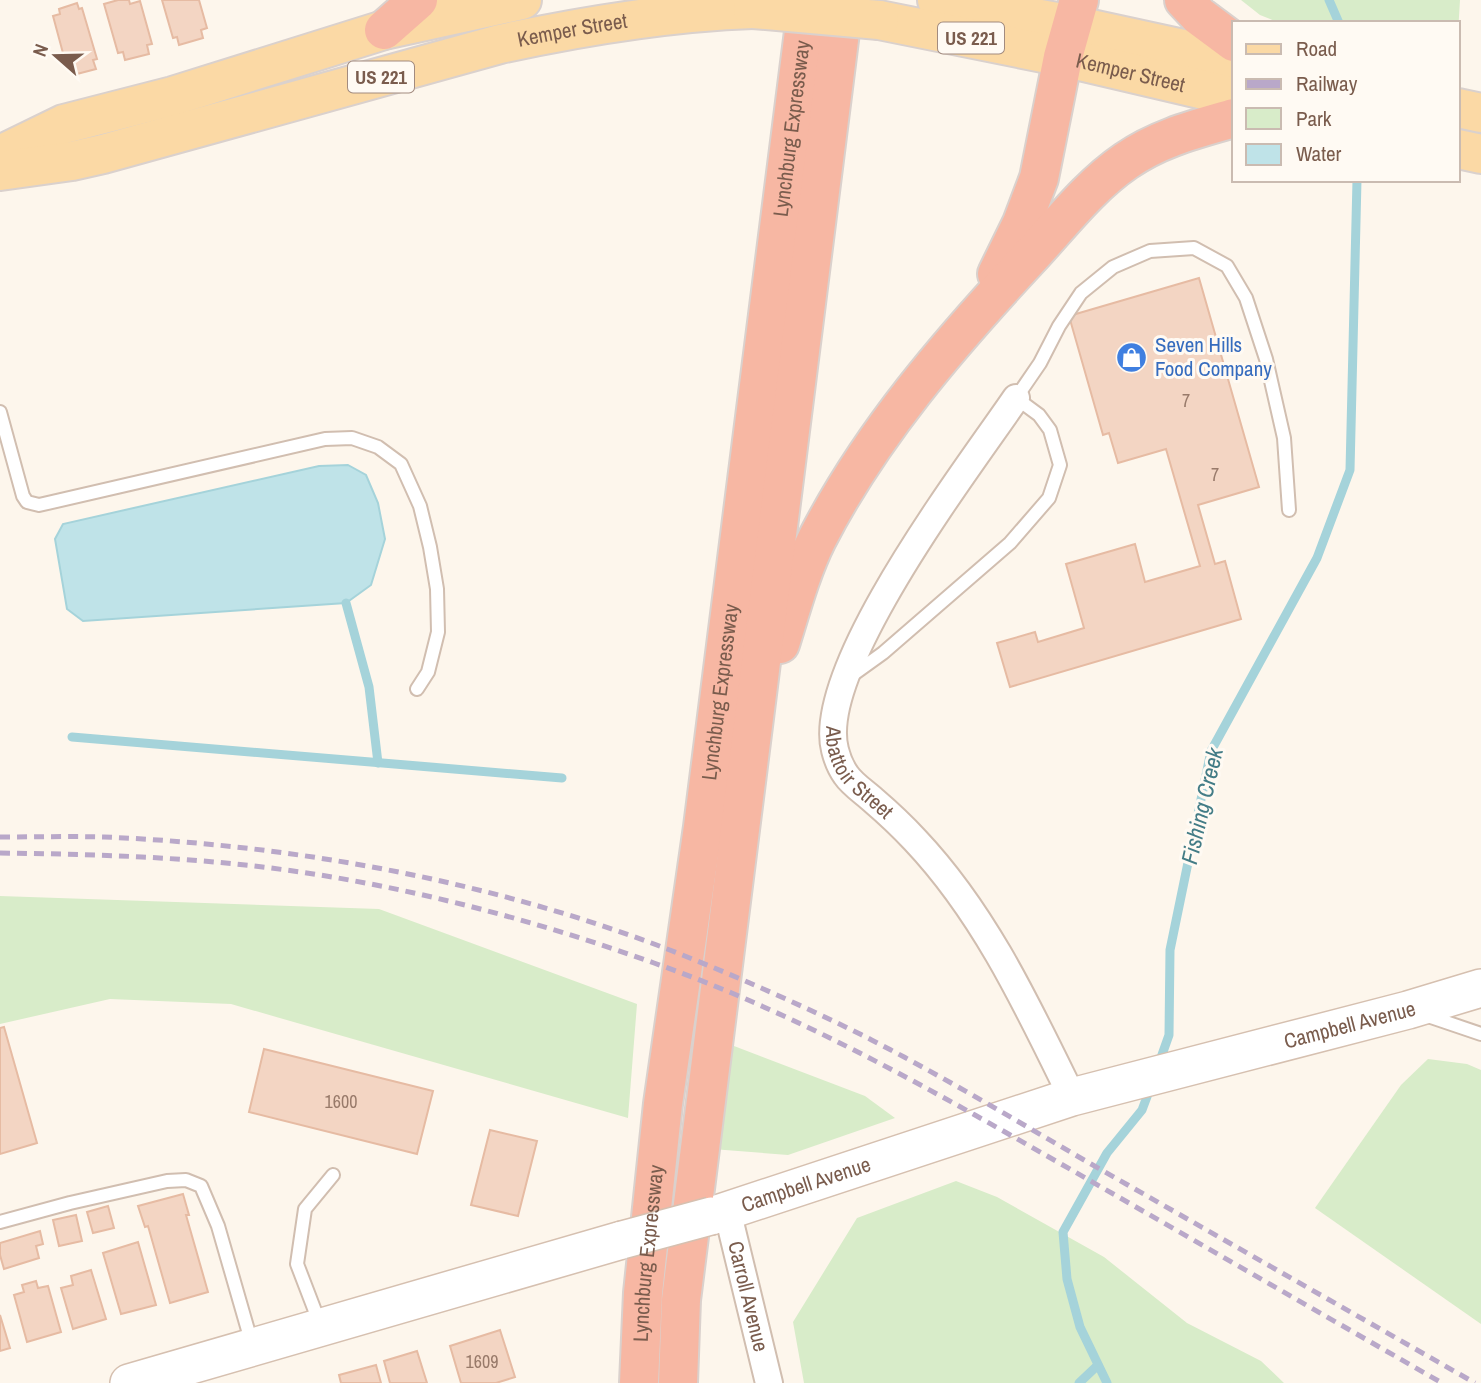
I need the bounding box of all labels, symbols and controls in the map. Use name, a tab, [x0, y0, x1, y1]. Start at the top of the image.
street label: Kemper Street	[515, 6, 629, 54]
north arrow	[21, 21, 91, 91]
legend	[1232, 21, 1460, 182]
road number: US 221	[938, 22, 1004, 54]
text: Road	[1296, 34, 1337, 63]
street label: Lynchburg Expressway	[766, 38, 817, 218]
text: N	[26, 40, 54, 60]
street label: Kemper Street	[1073, 46, 1188, 99]
road number: US 221	[348, 61, 414, 92]
text: Railway	[1296, 69, 1358, 98]
text: Park	[1296, 104, 1332, 133]
text: Water	[1296, 139, 1342, 168]
place label: Seven Hills Food Company	[1155, 330, 1272, 383]
shop icon: Seven Hills Food Company	[1115, 340, 1149, 374]
house number: 7	[1182, 388, 1190, 413]
house number: 7	[1211, 462, 1219, 487]
street label: Lynchburg Expressway	[694, 602, 745, 782]
street label: Abattoir Street	[819, 725, 900, 825]
water label: Fishing Creek	[1173, 743, 1230, 867]
street label: Campbell Avenue	[1281, 994, 1419, 1056]
house number: 1600	[325, 1089, 357, 1114]
street label: Campbell Avenue	[737, 1149, 874, 1219]
street label: Lynchburg Expressway	[626, 1163, 671, 1342]
street label: Carroll Avenue	[721, 1238, 776, 1355]
house number: 1609	[466, 1349, 498, 1374]

